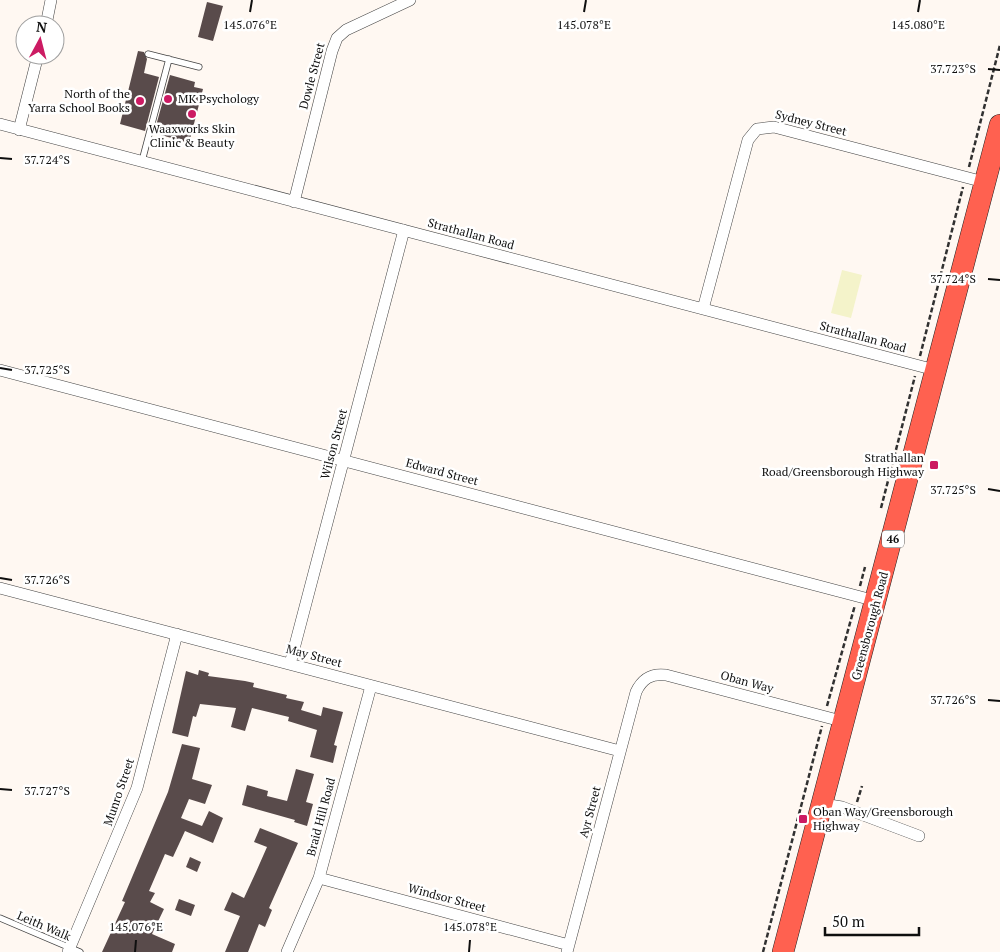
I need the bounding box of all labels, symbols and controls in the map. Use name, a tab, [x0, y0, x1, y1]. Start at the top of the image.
north arrow	[15, 15, 65, 65]
text: N	[35, 17, 48, 37]
text: 145.076°E	[223, 17, 277, 32]
text: 145.078°E	[557, 17, 611, 32]
text: 145.080°E	[891, 17, 945, 32]
street label: Dowle Street	[295, 40, 328, 111]
text: 37.723°S	[930, 61, 976, 76]
place label: North of the Yarra School Books	[28, 86, 130, 115]
place label: MK Psychology	[178, 91, 260, 106]
marker: MK Psychology	[162, 93, 174, 105]
marker: North of the Yarra School Books	[134, 95, 146, 107]
street label: Sydney Street	[774, 106, 849, 139]
marker: Waaxworks Skin Clinic & Beauty	[186, 108, 198, 120]
place label: Waaxworks Skin Clinic & Beauty	[149, 121, 235, 150]
text: 37.724°S	[24, 152, 70, 167]
street label: Strathallan Road	[426, 215, 516, 252]
text: 37.724°S	[930, 271, 976, 286]
street label: Strathallan Road	[818, 318, 908, 355]
text: 37.725°S	[24, 362, 70, 377]
street label: Wilson Street	[317, 406, 350, 481]
place label: Strathallan Road/Greensborough Highway	[762, 450, 925, 479]
street label: Edward Street	[404, 455, 481, 489]
marker: Strathallan Road/Greensborough Highway	[928, 459, 940, 471]
text: 37.725°S	[930, 482, 976, 497]
road number: 46	[882, 530, 904, 548]
street label: Greensborough Road	[848, 570, 891, 682]
text: 37.726°S	[24, 572, 70, 587]
street label: May Street	[284, 641, 344, 670]
street label: Oban Way	[719, 667, 776, 696]
text: 37.726°S	[930, 692, 976, 707]
street label: Munro Street	[100, 756, 137, 828]
street label: Braid Hill Road	[303, 776, 338, 858]
text: 37.727°S	[24, 783, 70, 798]
street label: Ayr Street	[575, 784, 604, 839]
place label: Oban Way/Greensborough Highway	[813, 804, 953, 833]
marker: Oban Way/Greensborough Highway	[797, 813, 809, 825]
street label: Windsor Street	[407, 880, 488, 915]
scale bar	[825, 904, 919, 936]
street label: Leith Walk	[15, 908, 74, 944]
text: 50 m	[832, 911, 865, 931]
text: 145.076°E	[109, 919, 163, 934]
text: 145.078°E	[443, 919, 497, 934]

